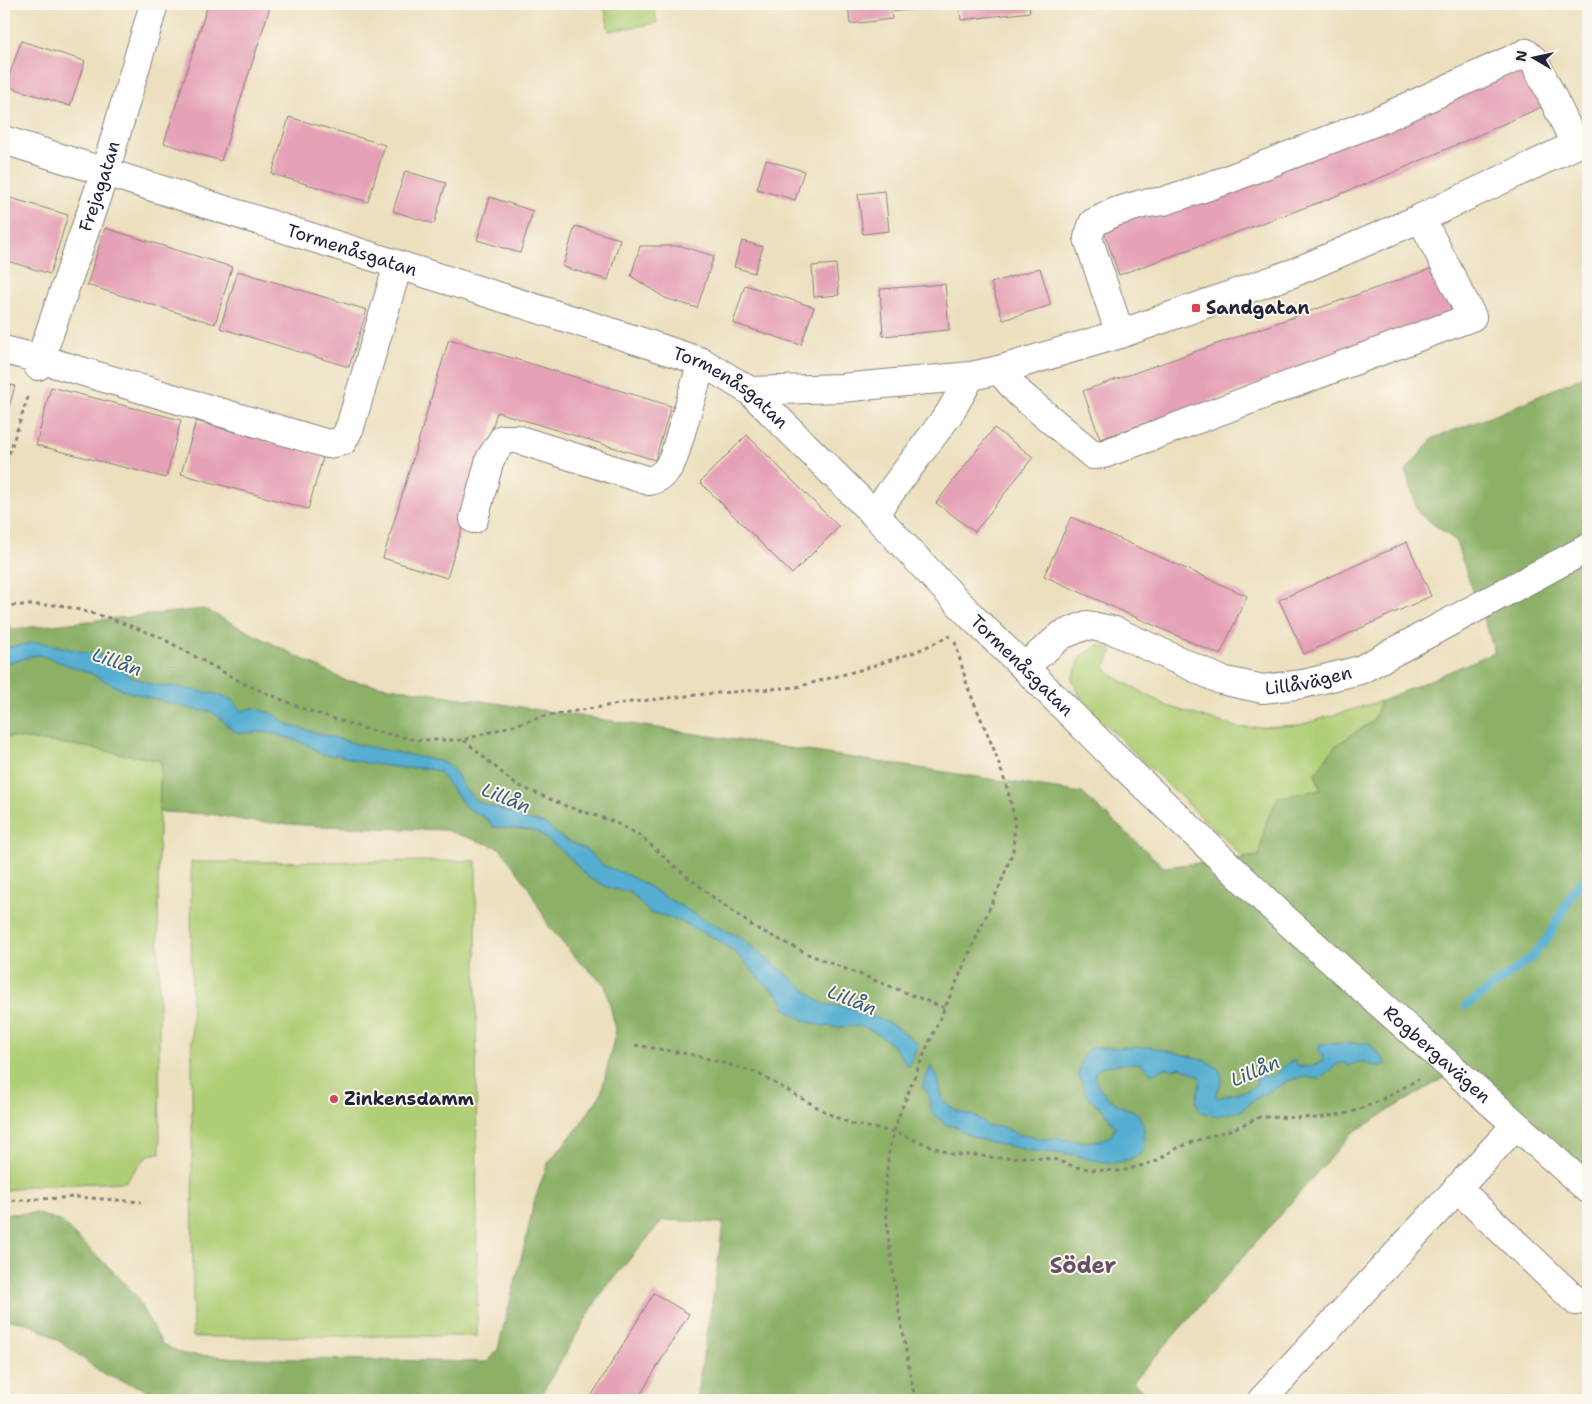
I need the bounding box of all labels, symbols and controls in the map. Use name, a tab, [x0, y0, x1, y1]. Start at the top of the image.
north arrow	[1510, 32, 1560, 82]
text: N	[1511, 49, 1531, 63]
street label: Frejagatan	[73, 138, 125, 235]
street label: Tormenåsgatan	[284, 218, 420, 282]
place label: Sandgatan	[1206, 296, 1309, 320]
marker: Sandgatan	[1190, 302, 1202, 314]
street label: Tormenåsgatan	[670, 341, 793, 434]
street label: Tormenåsgatan	[965, 610, 1079, 722]
water label: Lillån	[89, 642, 145, 682]
street label: Lillåvägen	[1264, 660, 1354, 701]
water label: Lillån	[478, 777, 534, 819]
water label: Lillån	[824, 979, 880, 1021]
street label: Rogbergavägen	[1378, 1000, 1496, 1109]
water label: Lillån	[1227, 1050, 1283, 1092]
place label: Zinkensdamm	[344, 1087, 475, 1111]
marker: Zinkensdamm	[328, 1093, 340, 1105]
district label: Söder	[1050, 1251, 1116, 1280]

